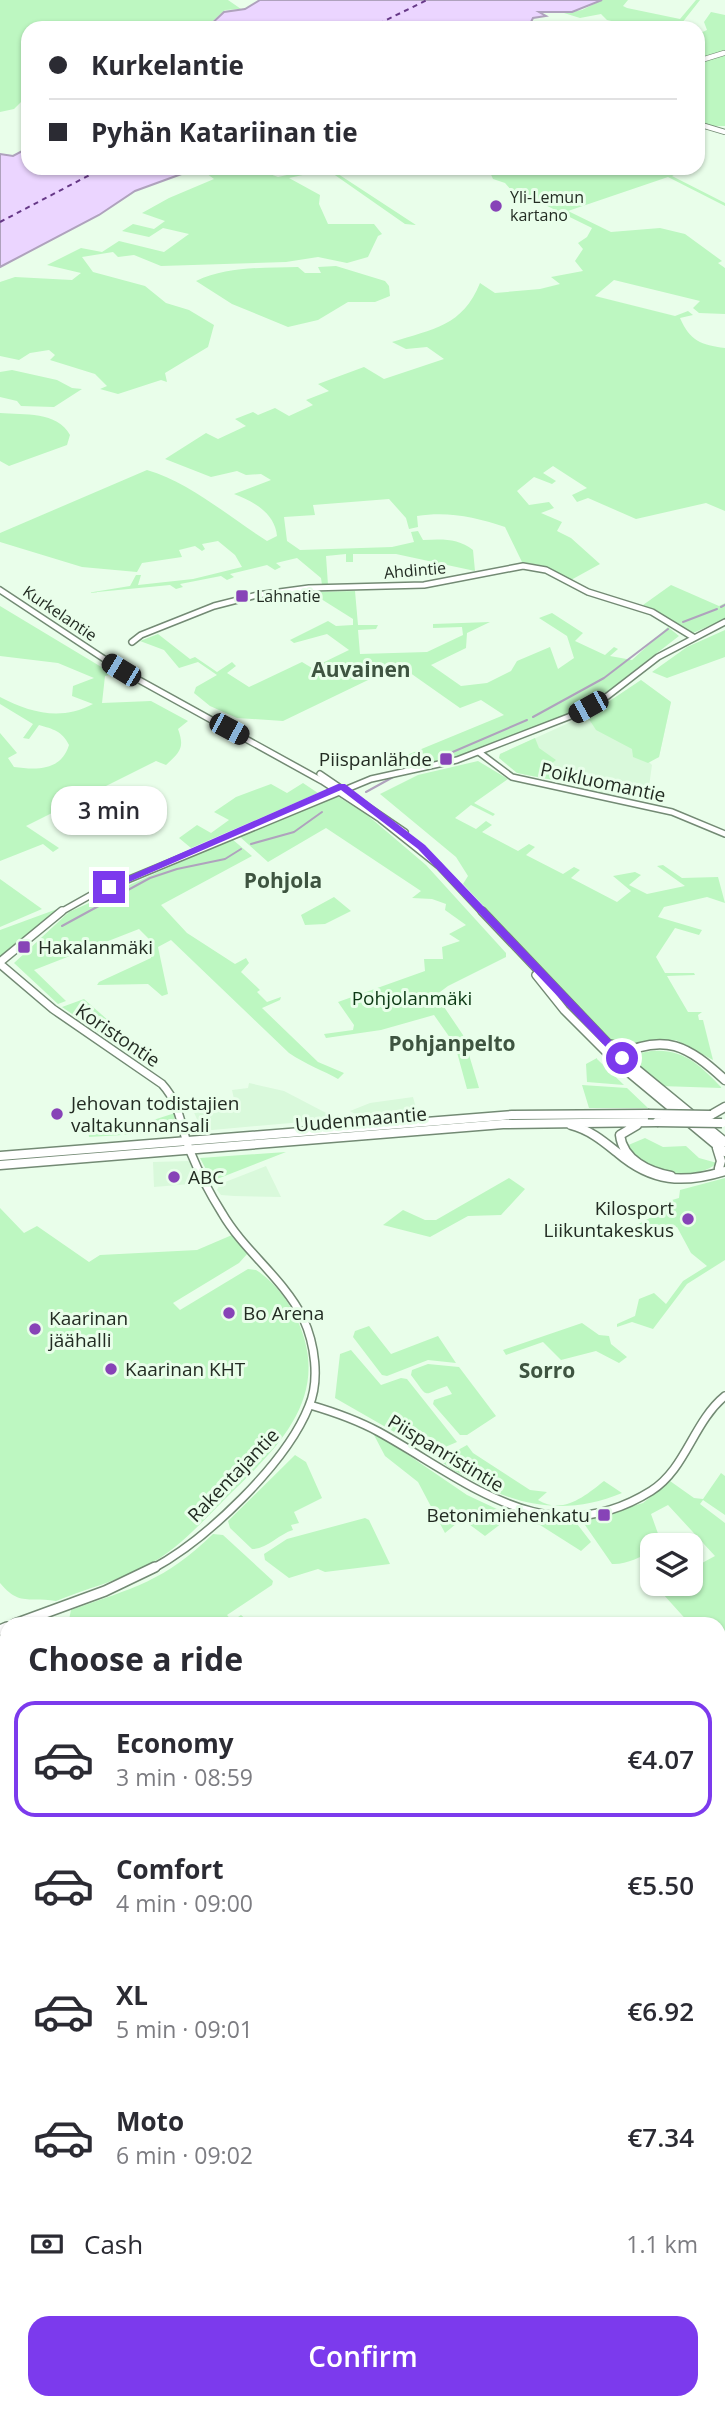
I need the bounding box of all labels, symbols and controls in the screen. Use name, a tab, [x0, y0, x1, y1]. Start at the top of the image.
text: Kurkelantie	[91, 47, 244, 83]
text: Pyhän Katariinan tie	[91, 114, 358, 150]
place label: Yli-Lemun kartano	[510, 186, 584, 226]
marker: Yli-Lemun kartano	[488, 198, 504, 214]
street label: Ahdintie	[383, 556, 447, 584]
street label: Kurkelantie	[19, 580, 101, 646]
place label: Lahnatie	[256, 585, 321, 607]
marker: Lahnatie	[234, 588, 250, 604]
car	[98, 650, 145, 690]
district label: Auvainen	[311, 655, 411, 683]
car	[565, 688, 612, 726]
car	[206, 710, 253, 748]
place label: Piispanlähde	[319, 746, 432, 772]
marker: Piispanlähde	[438, 751, 454, 767]
street label: Poikluomantie	[538, 756, 668, 808]
callout: 3 min	[51, 786, 167, 834]
text: 3 min	[78, 794, 140, 826]
district label: Pohjola	[244, 866, 322, 894]
route end	[93, 871, 125, 903]
place label: Hakalanmäki	[38, 934, 153, 960]
marker: Hakalanmäki	[16, 939, 32, 955]
park label: Pohjolanmäki	[352, 985, 472, 1011]
street label: Koristontie	[71, 997, 165, 1073]
district label: Pohjanpelto	[388, 1029, 516, 1057]
route start	[606, 1042, 638, 1074]
place label: Jehovan todistajien valtakunnansali	[69, 1090, 239, 1138]
street label: Uudenmaantie	[294, 1100, 428, 1138]
marker: Jehovan todistajien valtakunnansali	[49, 1106, 65, 1122]
place label: ABC	[188, 1164, 224, 1190]
marker: ABC	[166, 1169, 182, 1185]
place label: Kilosport Liikuntakeskus	[543, 1195, 674, 1243]
marker: Kilosport Liikuntakeskus	[680, 1211, 696, 1227]
place label: Bo Arena	[243, 1300, 324, 1326]
place label: Kaarinan jäähalli	[47, 1305, 128, 1353]
marker: Bo Arena	[221, 1305, 237, 1321]
marker: Kaarinan jäähalli	[27, 1321, 43, 1337]
place label: Kaarinan KHT	[125, 1356, 246, 1382]
district label: Sorro	[519, 1356, 575, 1384]
marker: Kaarinan KHT	[103, 1361, 119, 1377]
street label: Piispanristintie	[383, 1408, 509, 1498]
street label: Rakentajantie	[182, 1422, 284, 1528]
place label: Betonimiehenkatu	[426, 1502, 590, 1528]
marker: Betonimiehenkatu	[596, 1507, 612, 1523]
map controls	[640, 1533, 703, 1596]
button: layers	[640, 1533, 703, 1596]
text: Choose a ride	[28, 1637, 243, 1680]
text: Economy	[116, 1725, 234, 1761]
icon: car	[32, 1728, 95, 1791]
text: €4.07	[627, 1741, 694, 1777]
text: 3 min · 08:59	[116, 1761, 253, 1793]
text: Comfort	[116, 1851, 223, 1887]
icon: car	[32, 1854, 95, 1917]
text: €5.50	[627, 1867, 694, 1903]
text: 4 min · 09:00	[116, 1887, 253, 1919]
text: XL	[116, 1977, 148, 2013]
icon: car	[32, 1980, 95, 2043]
text: €6.92	[627, 1993, 694, 2029]
text: 5 min · 09:01	[116, 2013, 253, 2045]
text: Moto	[116, 2103, 184, 2139]
icon: car	[32, 2106, 95, 2169]
text: €7.34	[627, 2119, 694, 2155]
text: 6 min · 09:02	[116, 2139, 253, 2171]
icon: cash	[28, 2225, 66, 2263]
text: Cash	[84, 2226, 143, 2262]
text: 1.1 km	[626, 2228, 698, 2260]
button: Confirm	[28, 2316, 698, 2396]

